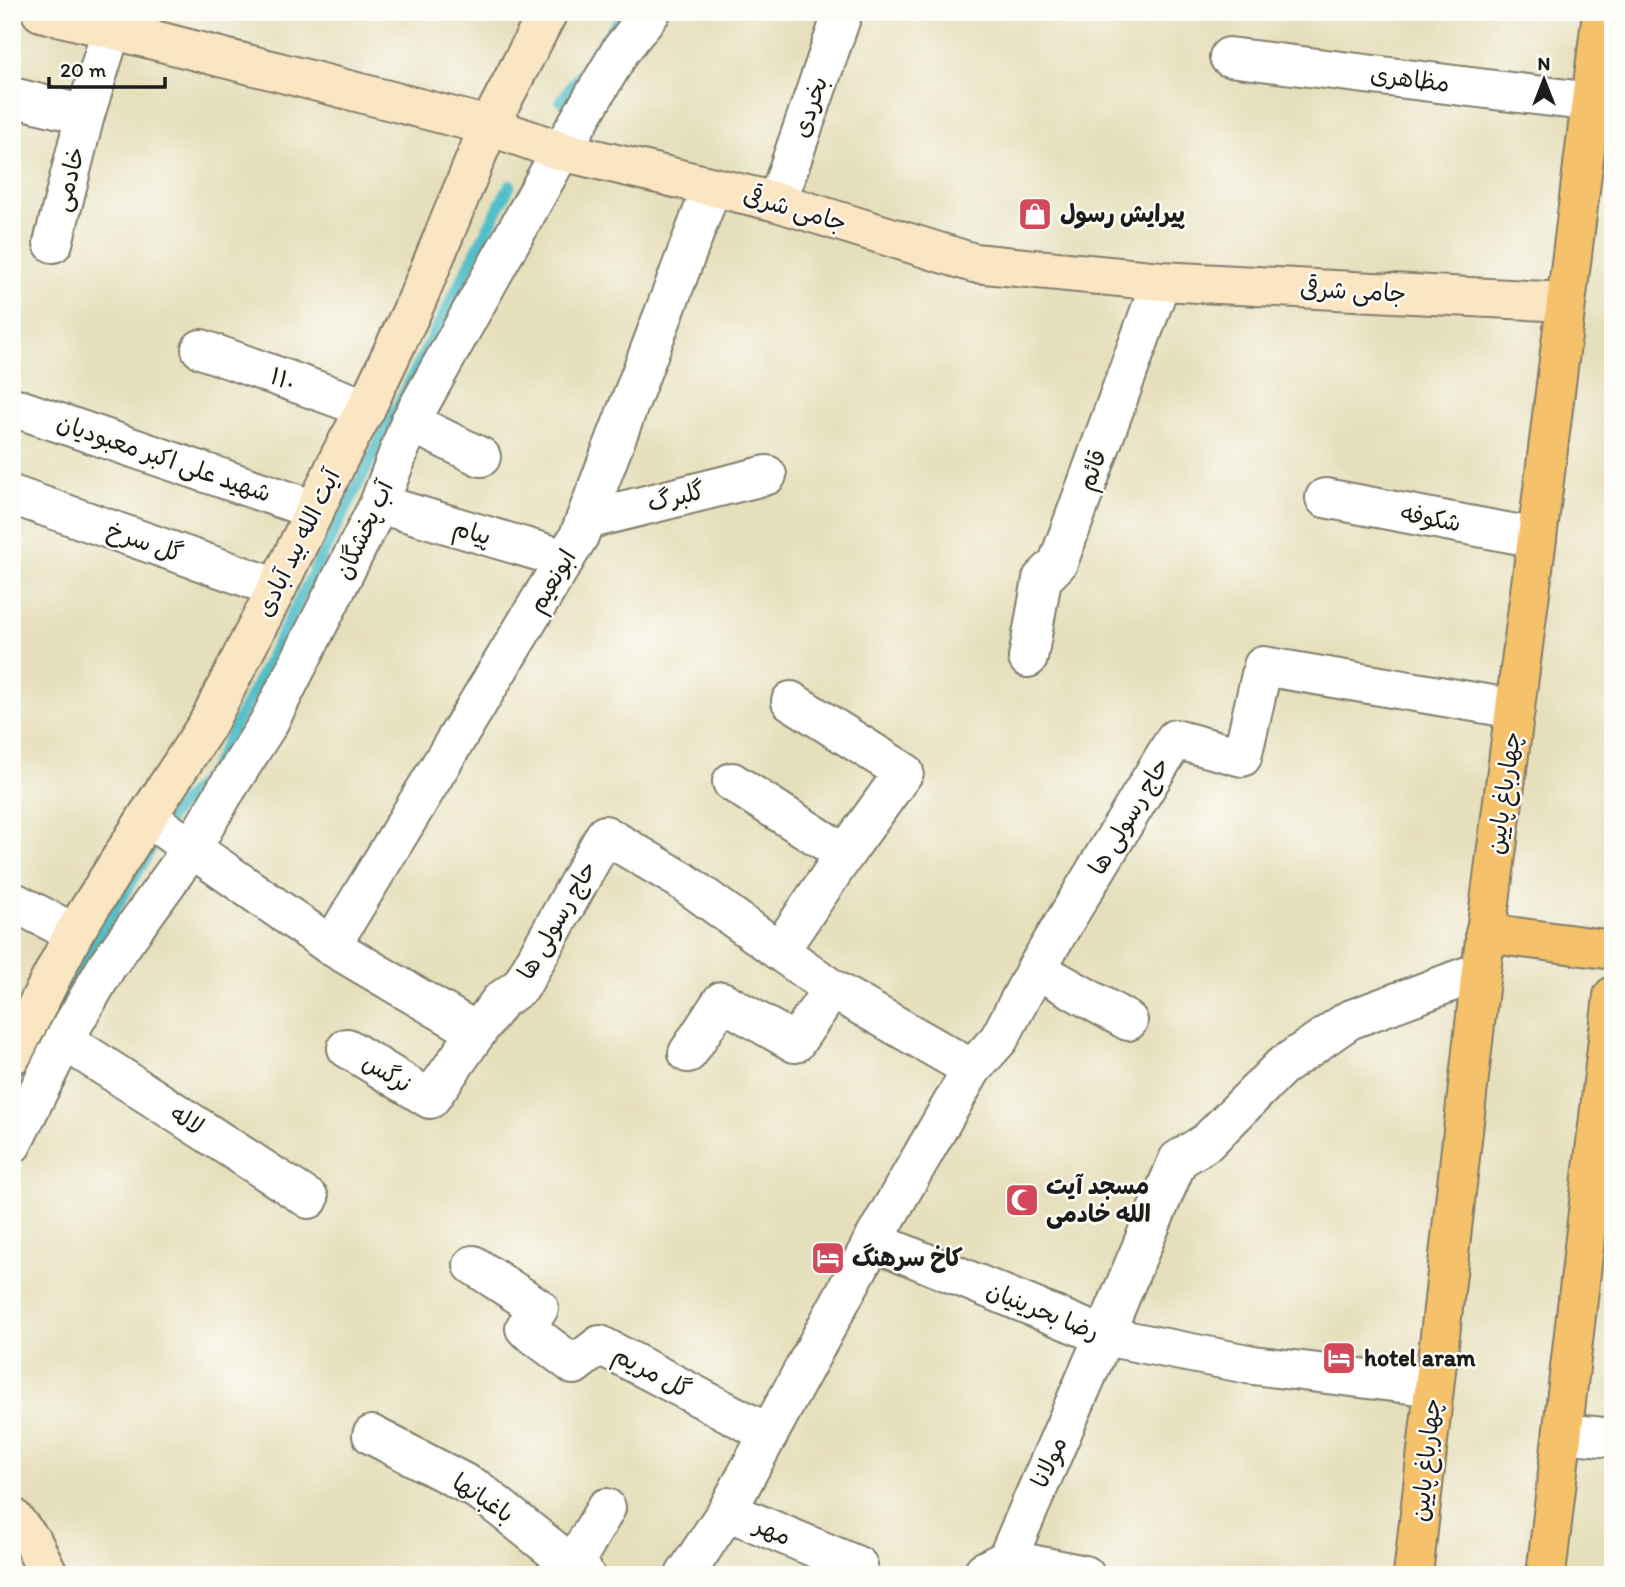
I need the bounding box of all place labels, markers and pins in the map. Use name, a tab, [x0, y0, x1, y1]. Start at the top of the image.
shop icon: پیرایش رسول	[1016, 195, 1054, 233]
place label: پیرایش رسول	[1060, 199, 1185, 229]
place label: مسجد آیت الله خادمی	[1046, 1171, 1151, 1229]
mosque icon: مسجد آیت الله خادمی	[1003, 1181, 1041, 1219]
hotel icon: کاخ سرهنگ	[809, 1239, 847, 1277]
place label: کاخ سرهنگ	[852, 1243, 963, 1273]
hotel icon: hotel aram	[1320, 1339, 1358, 1377]
place label: hotel aram	[1364, 1343, 1476, 1372]

